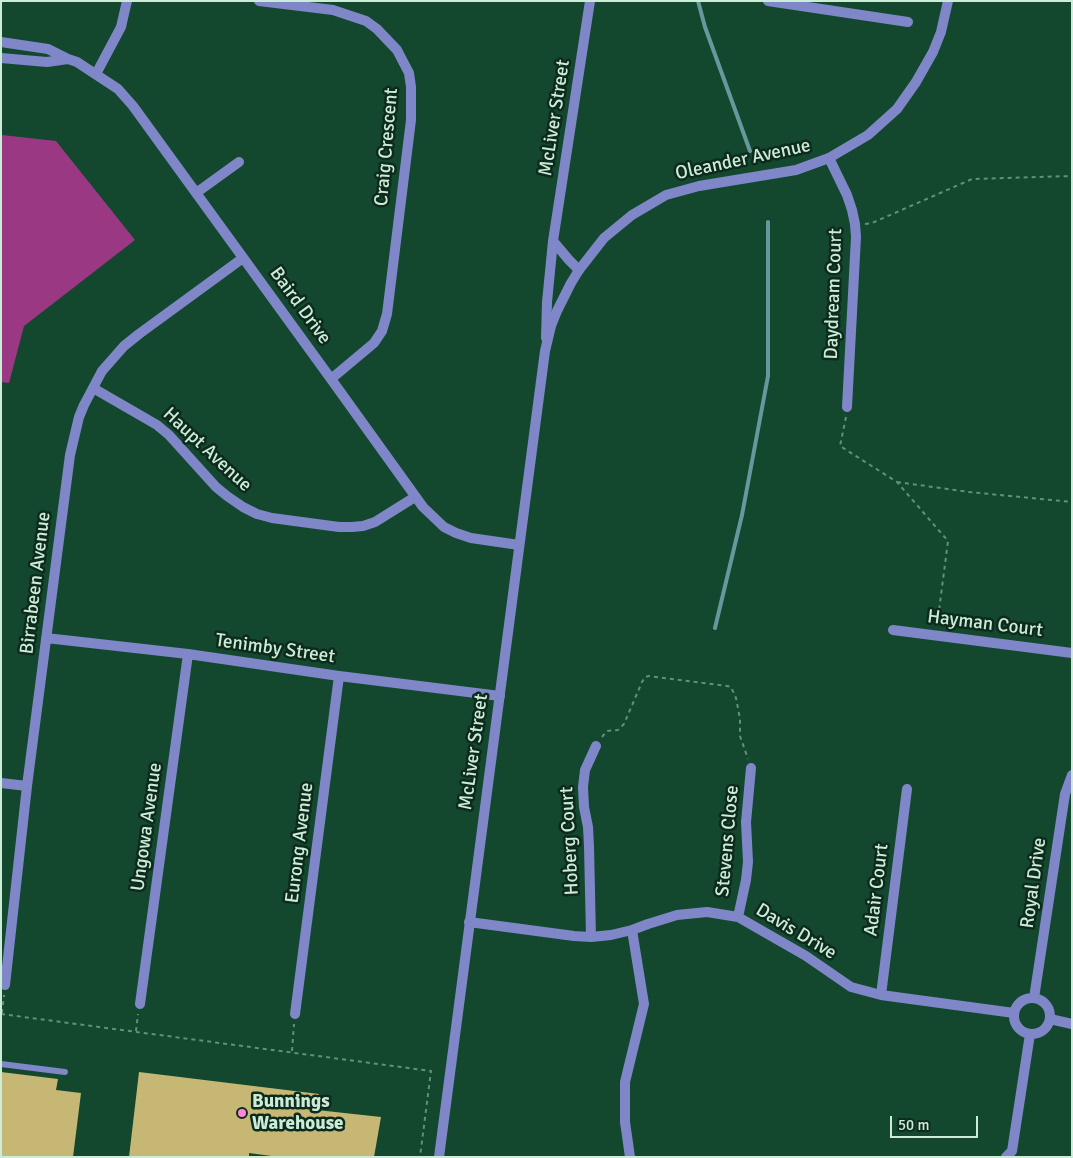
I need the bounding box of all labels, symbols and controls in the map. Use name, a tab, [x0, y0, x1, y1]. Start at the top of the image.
street label: McLiver Street	[535, 58, 575, 178]
street label: Craig Crescent	[370, 87, 404, 207]
street label: Oleander Avenue	[673, 135, 813, 185]
street label: Daydream Court	[820, 228, 848, 360]
street label: Baird Drive	[264, 263, 336, 349]
street label: Haupt Avenue	[158, 403, 256, 497]
street label: Birrabeen Avenue	[16, 511, 56, 655]
street label: Hayman Court	[926, 606, 1044, 642]
street label: Tenimby Street	[214, 629, 336, 669]
street label: McLiver Street	[455, 692, 493, 812]
street label: Ungowa Avenue	[127, 761, 167, 893]
street label: Eurong Avenue	[281, 781, 319, 905]
street label: Stevens Close	[712, 784, 744, 898]
street label: Hoberg Court	[556, 786, 584, 896]
street label: Royal Drive	[1016, 836, 1052, 930]
street label: Adair Court	[860, 842, 894, 938]
street label: Davis Drive	[752, 899, 840, 965]
place label: Bunnings Warehouse	[252, 1091, 344, 1135]
scale bar	[893, 1106, 980, 1138]
marker: Bunnings Warehouse	[236, 1107, 248, 1119]
text: 50 m	[898, 1116, 929, 1134]

